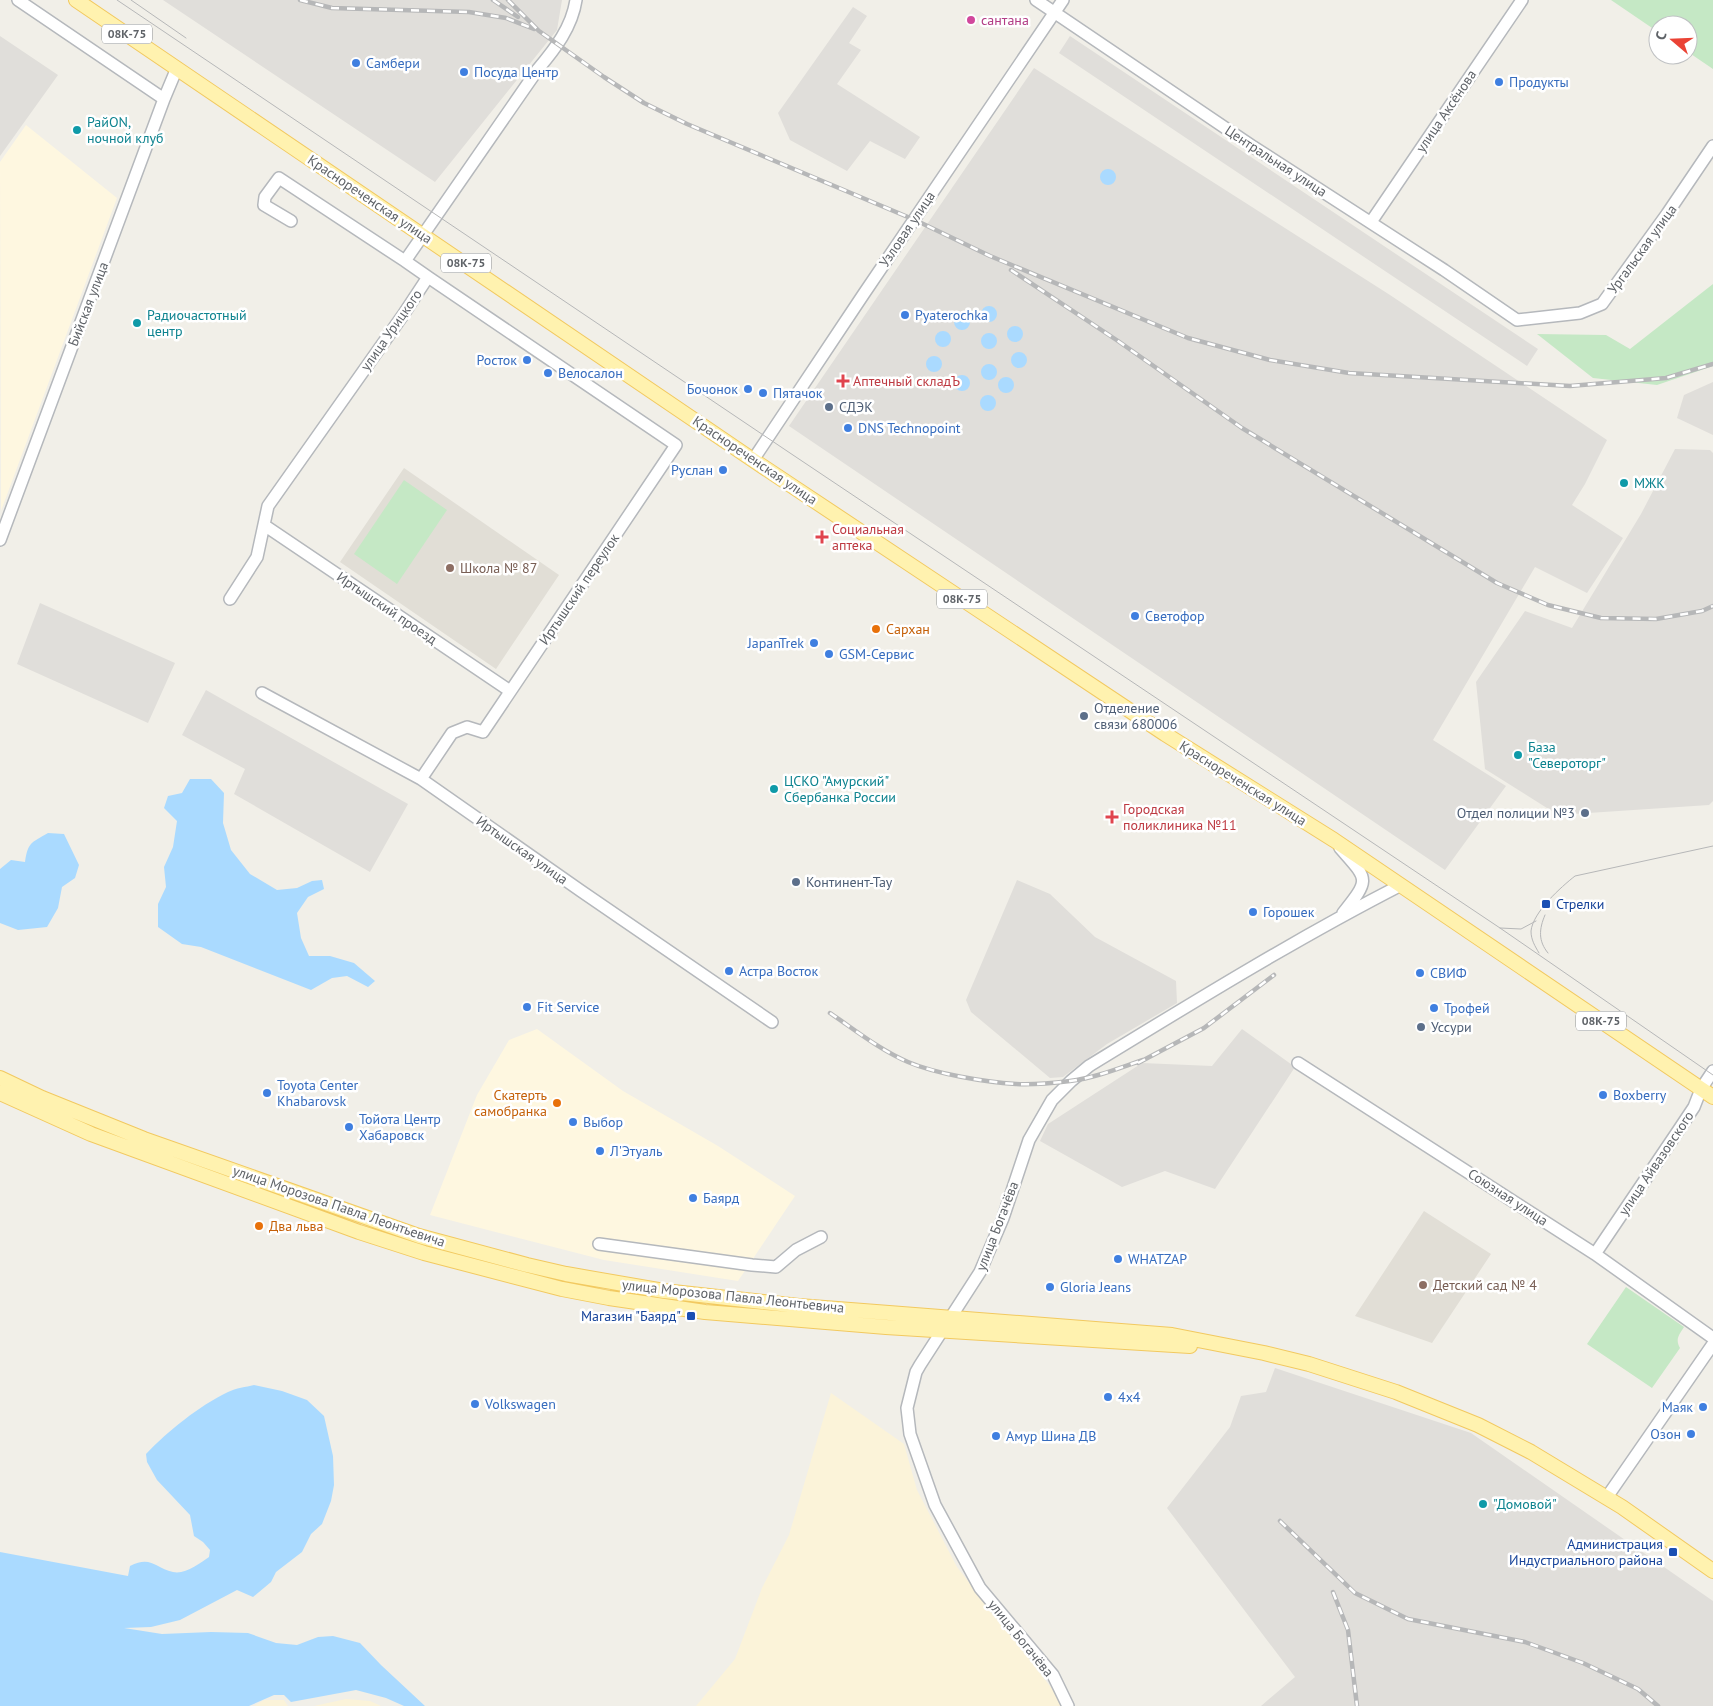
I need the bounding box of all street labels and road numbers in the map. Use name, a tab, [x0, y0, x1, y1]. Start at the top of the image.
road number: 08К-75	[102, 24, 152, 44]
street label: улица Аксёнова	[1412, 66, 1480, 156]
street label: Центральная улица	[1222, 121, 1330, 201]
street label: Краснореченская улица	[304, 151, 436, 247]
street label: Узловая улица	[875, 188, 939, 270]
street label: Ургальская улица	[1604, 201, 1680, 297]
road number: 08К-75	[441, 254, 491, 272]
street label: Бийская улица	[64, 259, 112, 349]
street label: улица Урицкого	[356, 286, 426, 374]
street label: Краснореченская улица	[689, 412, 821, 508]
street label: Иртышский переулок	[535, 530, 623, 648]
street label: Иртышский проезд	[333, 568, 441, 649]
road number: 08К-75	[937, 590, 987, 608]
street label: Краснореченская улица	[1176, 737, 1310, 830]
street label: Иртышская улица	[473, 812, 571, 888]
road number: 08К-75	[1576, 1011, 1626, 1030]
street label: улица Айвазовского	[1614, 1107, 1698, 1219]
street label: улица Морозова Павла Леонтьевича	[230, 1161, 448, 1251]
street label: Союзная улица	[1465, 1164, 1551, 1230]
street label: улица Богачёва	[972, 1179, 1022, 1273]
street label: улица Морозова Павла Леонтьевича	[621, 1275, 845, 1317]
street label: улица Богачёва	[984, 1596, 1058, 1680]

